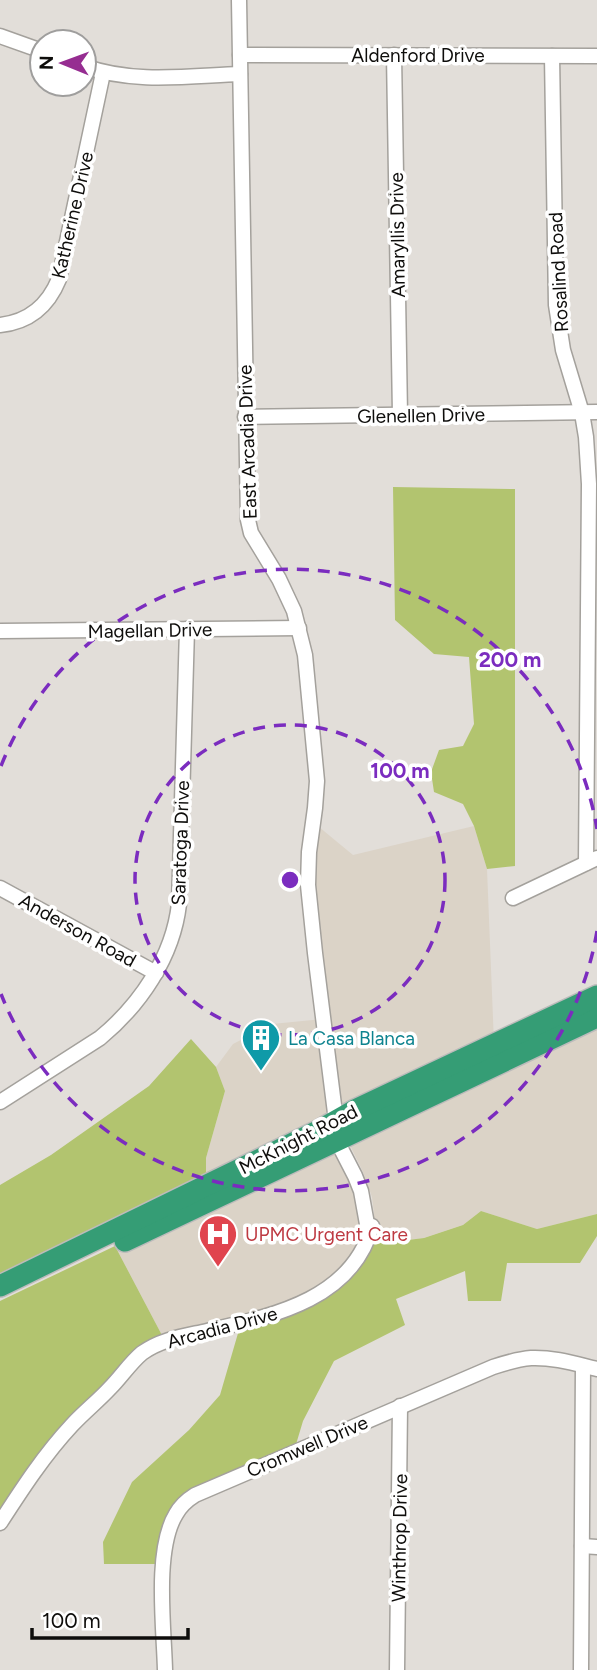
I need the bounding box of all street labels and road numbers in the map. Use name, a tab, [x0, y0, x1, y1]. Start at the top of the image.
street label: Aldenford Drive	[351, 44, 485, 67]
street label: Katherine Drive	[47, 149, 98, 281]
street label: Amaryllis Drive	[385, 172, 410, 298]
street label: Rosalind Road	[544, 211, 573, 333]
street label: East Arcadia Drive	[233, 364, 262, 520]
street label: Glenellen Drive	[357, 403, 485, 428]
street label: Magellan Drive	[88, 618, 212, 643]
street label: Saratoga Drive	[167, 780, 194, 906]
street label: Anderson Road	[15, 889, 140, 972]
street label: McKnight Road	[235, 1100, 361, 1179]
street label: Arcadia Drive	[165, 1302, 280, 1353]
street label: Cromwell Drive	[243, 1411, 371, 1482]
street label: Winthrop Drive	[387, 1474, 412, 1602]

